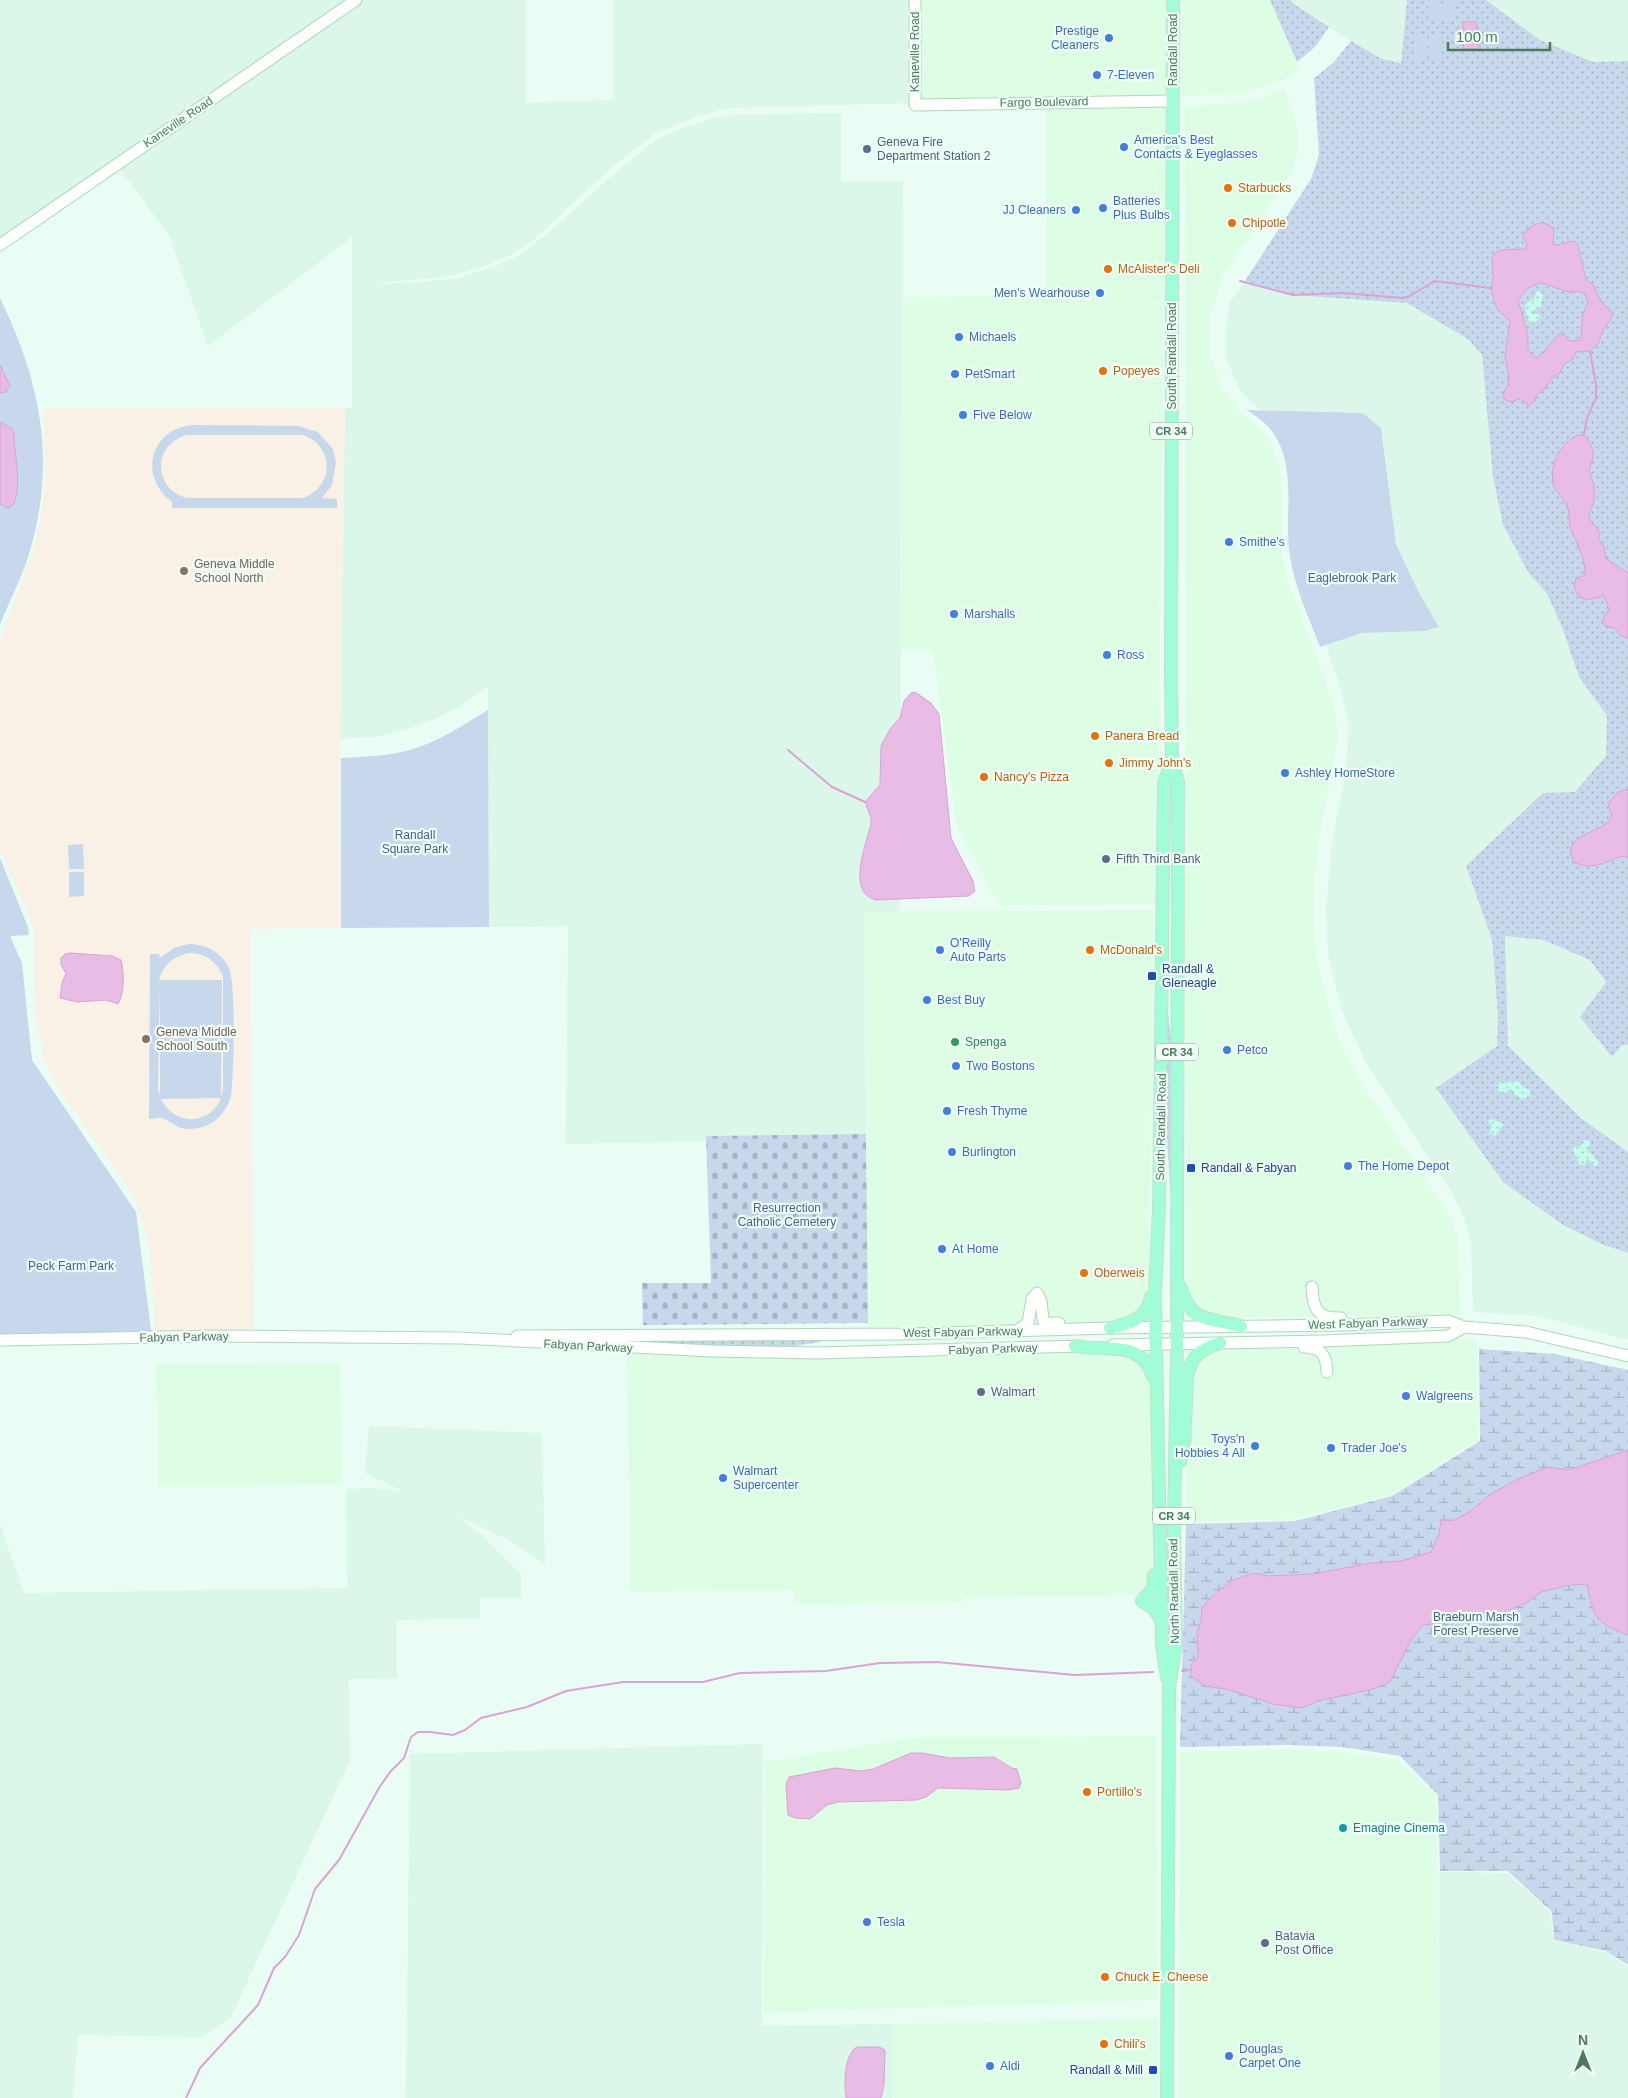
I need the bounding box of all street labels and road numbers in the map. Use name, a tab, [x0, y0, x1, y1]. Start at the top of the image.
street label: Kaneville Road	[908, 12, 922, 92]
street label: Randall Road	[1166, 14, 1180, 86]
street label: Kaneville Road	[141, 94, 215, 150]
street label: Fargo Boulevard	[1000, 94, 1088, 110]
street label: South Randall Road	[1165, 302, 1179, 410]
road number: CR 34	[1150, 422, 1192, 440]
road number: CR 34	[1156, 1044, 1198, 1060]
street label: South Randall Road	[1153, 1073, 1169, 1181]
street label: West Fabyan Parkway	[1308, 1314, 1428, 1332]
street label: West Fabyan Parkway	[903, 1324, 1023, 1340]
street label: Fabyan Parkway	[139, 1329, 229, 1345]
street label: Fabyan Parkway	[543, 1337, 633, 1355]
street label: Fabyan Parkway	[948, 1340, 1038, 1358]
road number: CR 34	[1153, 1508, 1195, 1524]
street label: North Randall Road	[1166, 1538, 1182, 1644]

